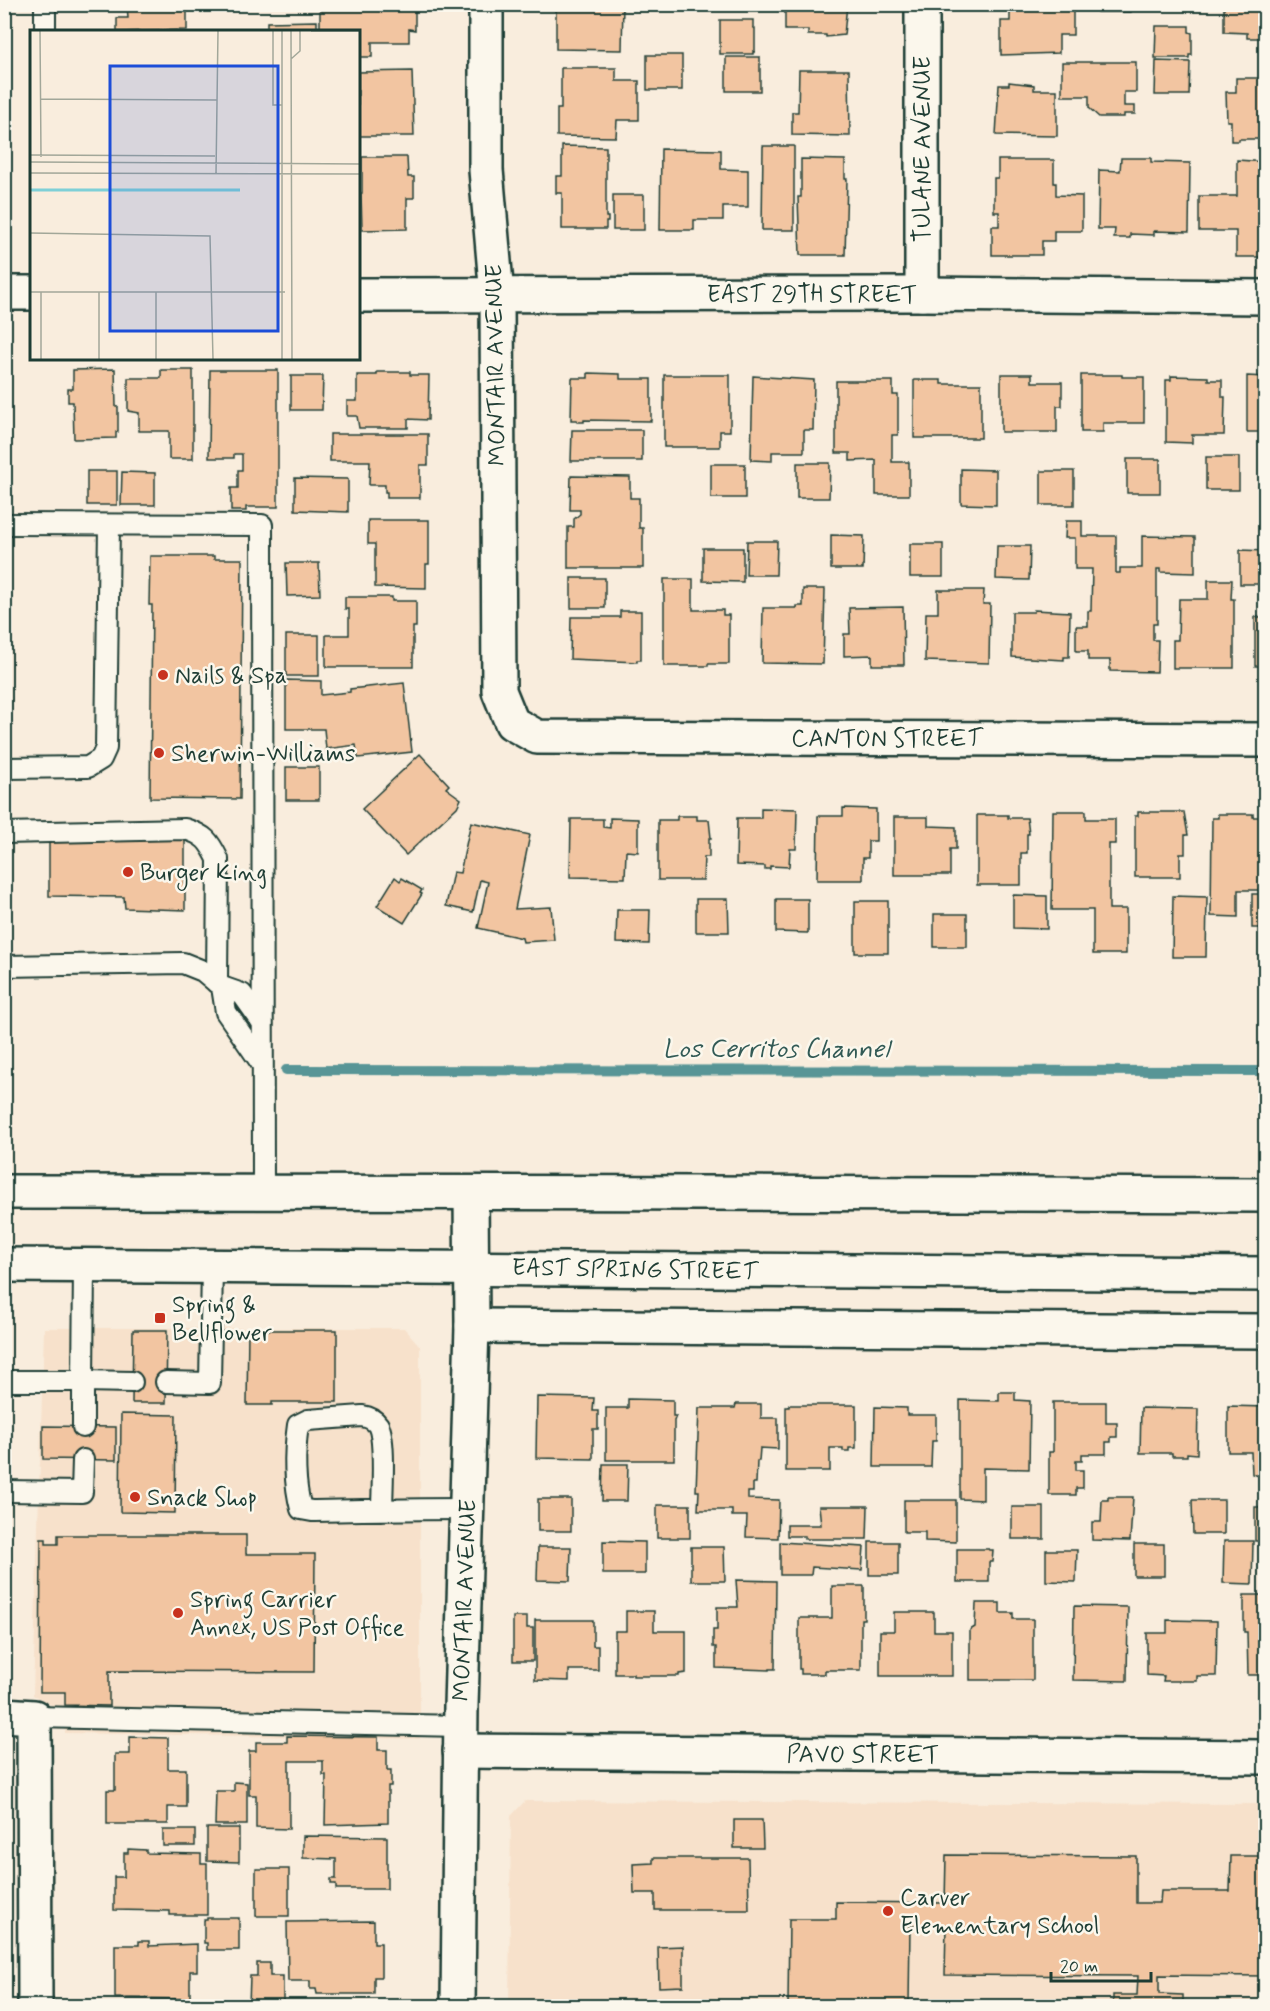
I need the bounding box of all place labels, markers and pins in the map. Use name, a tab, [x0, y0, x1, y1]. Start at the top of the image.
place label: Nails & Spa	[175, 661, 287, 692]
marker: Nails & Spa	[156, 668, 170, 682]
place label: Sherwin-Williams	[171, 739, 356, 770]
marker: Sherwin-Williams	[152, 746, 166, 760]
place label: Burger King	[140, 858, 267, 891]
marker: Burger King	[121, 865, 135, 879]
place label: Spring & Bellflower	[172, 1290, 272, 1349]
marker: Spring & Bellflower	[153, 1311, 167, 1325]
place label: Snack Shop	[147, 1483, 257, 1514]
marker: Snack Shop	[128, 1490, 142, 1504]
place label: Spring Carrier Annex, US Post Office	[190, 1585, 404, 1644]
marker: Spring Carrier Annex, US Post Office	[171, 1606, 185, 1620]
place label: Carver Elementary School	[900, 1883, 1099, 1942]
marker: Carver Elementary School	[881, 1904, 895, 1918]

